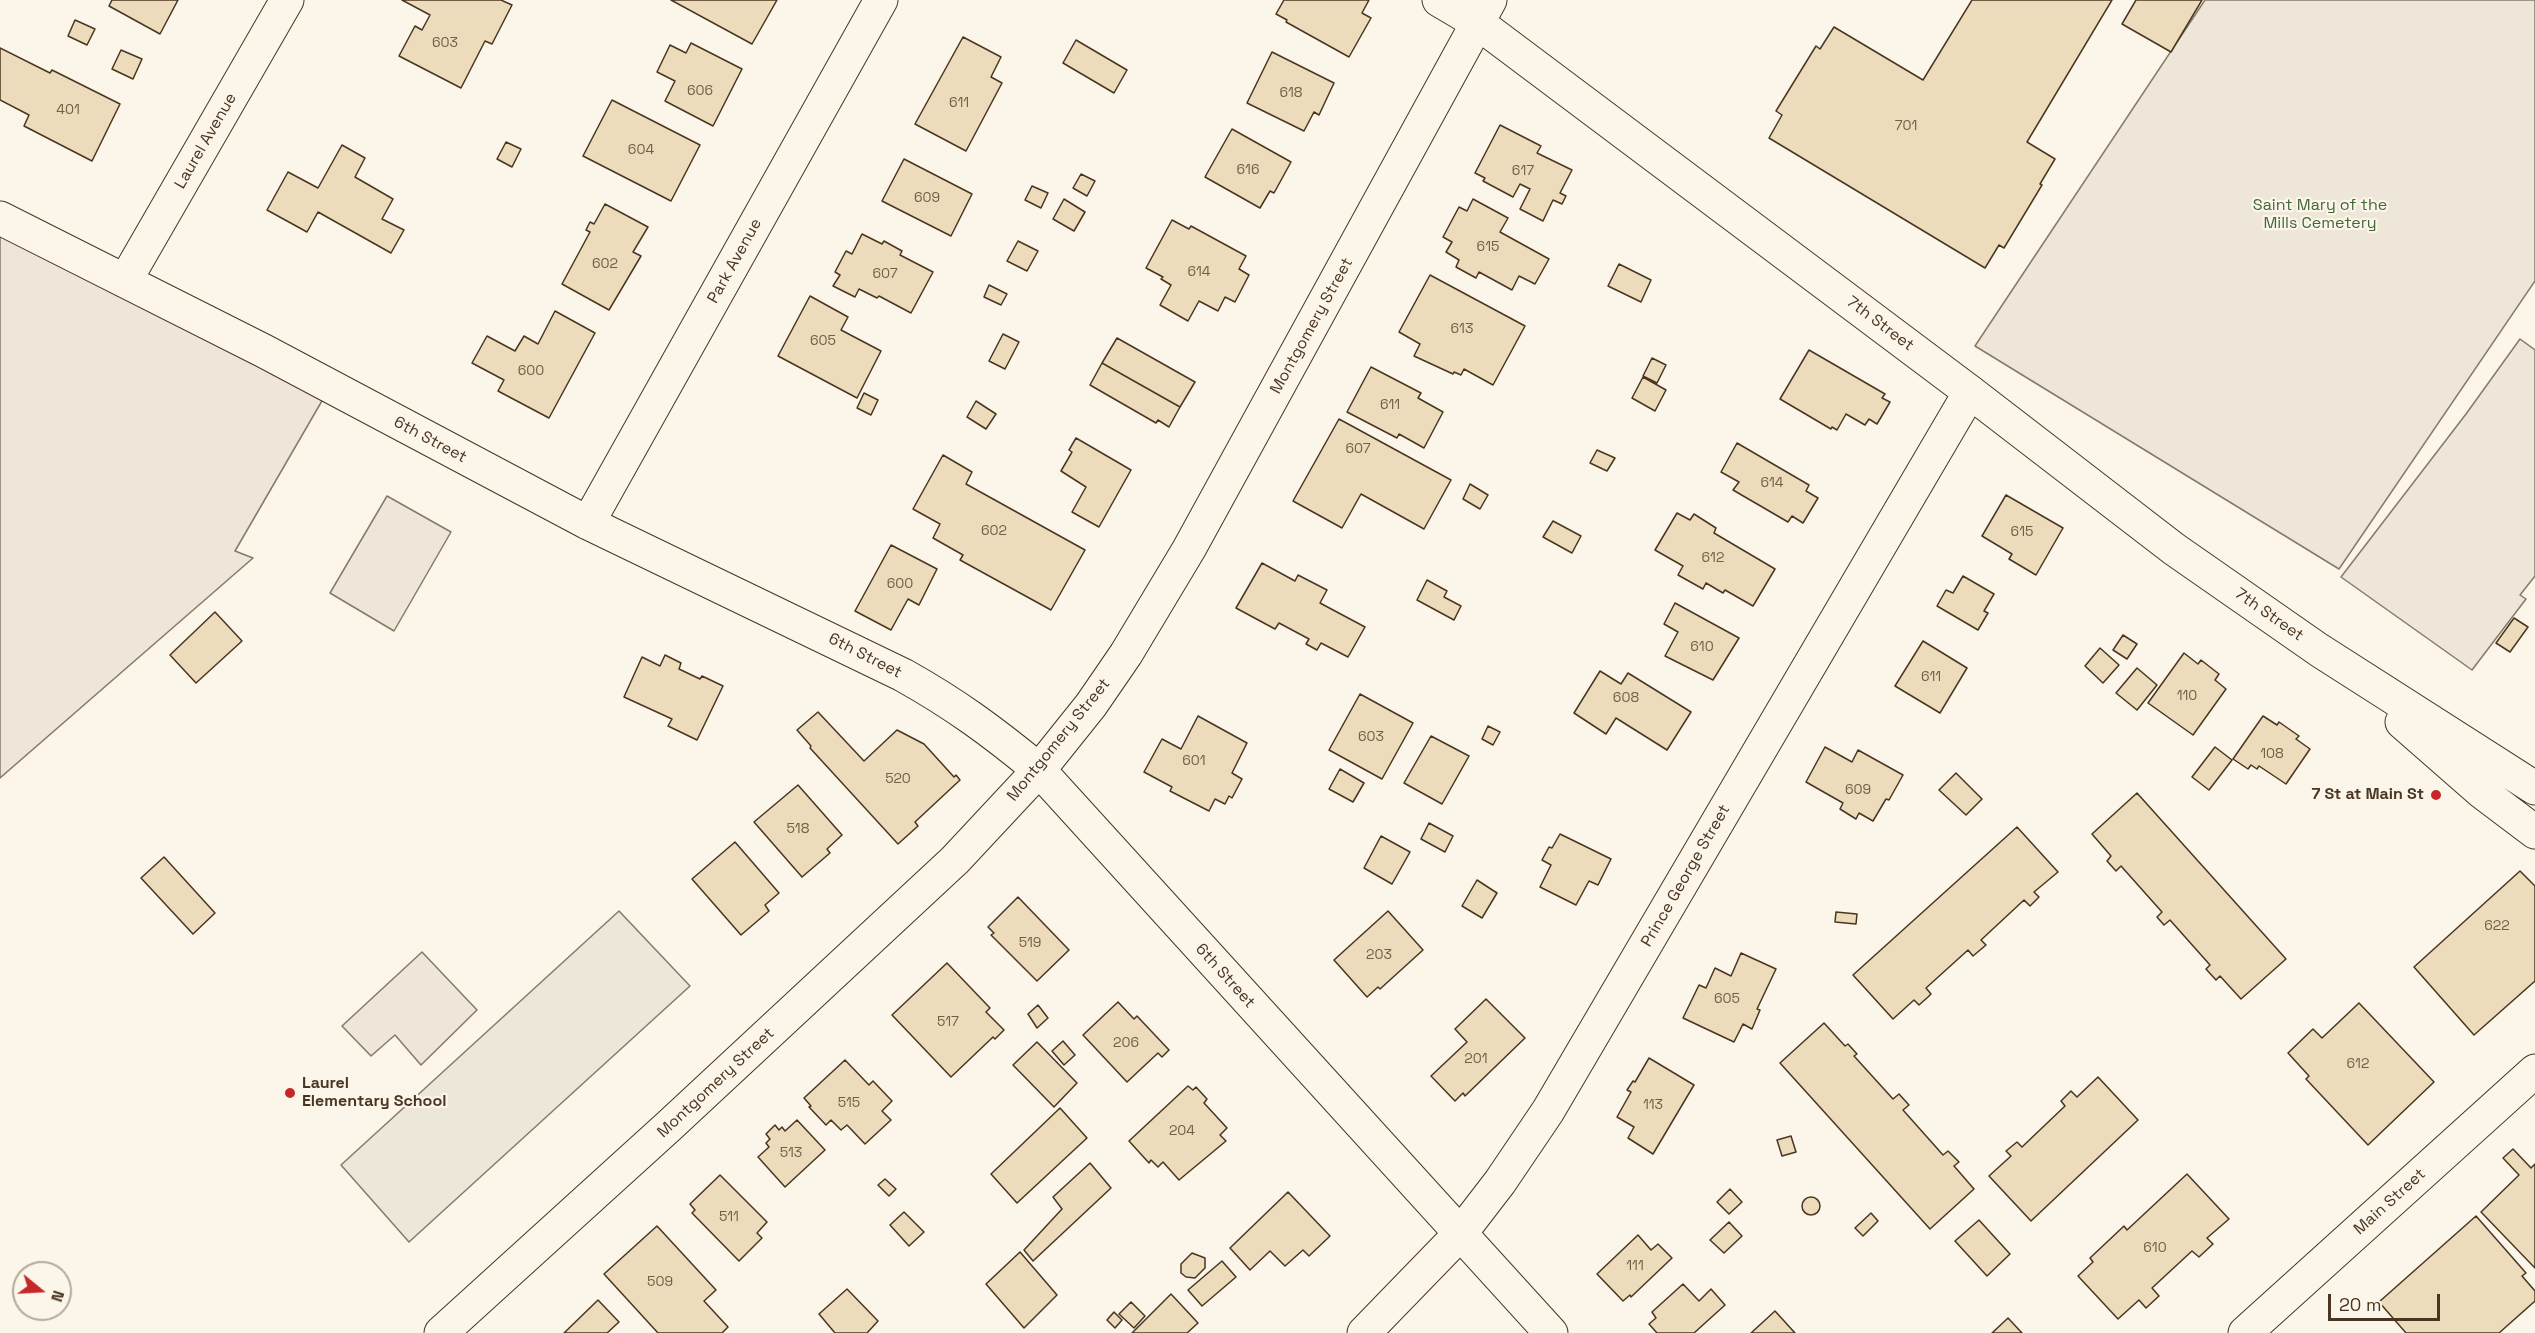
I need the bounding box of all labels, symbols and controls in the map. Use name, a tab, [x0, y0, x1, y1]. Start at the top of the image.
house number: 603	[432, 35, 458, 51]
house number: 606	[687, 83, 713, 99]
house number: 618	[1279, 85, 1303, 101]
street label: Laurel Avenue	[171, 90, 241, 192]
house number: 611	[949, 95, 969, 111]
house number: 401	[56, 102, 80, 118]
house number: 701	[1895, 118, 1917, 134]
house number: 604	[628, 142, 654, 158]
house number: 616	[1237, 162, 1259, 178]
house number: 617	[1512, 163, 1534, 179]
house number: 609	[914, 190, 940, 206]
park label: Saint Mary of the Mills Cemetery	[2253, 196, 2387, 234]
street label: Park Avenue	[704, 215, 766, 307]
house number: 615	[1477, 239, 1499, 255]
street label: Montgomery Street	[1267, 255, 1357, 397]
house number: 602	[592, 256, 618, 272]
house number: 614	[1187, 264, 1211, 280]
house number: 607	[872, 266, 898, 282]
street label: 7th Street	[1843, 292, 1917, 356]
house number: 613	[1451, 321, 1473, 337]
house number: 605	[810, 333, 836, 349]
house number: 600	[518, 363, 544, 379]
house number: 611	[1380, 397, 1400, 413]
street label: 6th Street	[390, 413, 470, 467]
house number: 607	[1345, 441, 1371, 457]
house number: 614	[1760, 475, 1784, 491]
house number: 602	[981, 523, 1007, 539]
house number: 615	[2011, 524, 2033, 540]
house number: 612	[1702, 550, 1724, 566]
house number: 600	[887, 576, 913, 592]
street label: 7th Street	[2231, 584, 2307, 646]
street label: 6th Street	[825, 629, 905, 683]
house number: 610	[1690, 639, 1714, 655]
house number: 611	[1921, 669, 1941, 685]
street label: Montgomery Street	[1004, 675, 1114, 805]
house number: 110	[2177, 688, 2197, 704]
house number: 608	[1613, 690, 1639, 706]
house number: 603	[1358, 729, 1384, 745]
house number: 108	[2260, 746, 2284, 762]
house number: 601	[1182, 753, 1206, 769]
house number: 520	[885, 771, 911, 787]
house number: 609	[1845, 782, 1871, 798]
place label: 7 St at Main St	[2311, 785, 2424, 805]
marker: 7 St at Main St	[2429, 788, 2443, 802]
street label: Prince George Street	[1637, 802, 1735, 950]
house number: 518	[787, 821, 809, 837]
house number: 622	[2484, 918, 2510, 934]
house number: 519	[1019, 935, 1041, 951]
street label: 6th Street	[1191, 940, 1259, 1012]
house number: 203	[1366, 947, 1392, 963]
house number: 605	[1714, 991, 1740, 1007]
house number: 517	[937, 1014, 959, 1030]
street label: Montgomery Street	[654, 1024, 778, 1142]
house number: 206	[1113, 1035, 1139, 1051]
house number: 201	[1464, 1051, 1488, 1067]
house number: 612	[2347, 1056, 2369, 1072]
place label: Laurel Elementary School	[302, 1074, 446, 1112]
marker: Laurel Elementary School	[283, 1086, 297, 1100]
house number: 515	[838, 1095, 860, 1111]
house number: 113	[1643, 1097, 1663, 1113]
house number: 204	[1169, 1123, 1195, 1139]
house number: 513	[780, 1145, 802, 1161]
street label: Main Street	[2350, 1165, 2430, 1239]
house number: 511	[719, 1209, 739, 1225]
house number: 610	[2143, 1240, 2167, 1256]
house number: 111	[1626, 1258, 1644, 1274]
north arrow	[12, 1261, 72, 1321]
house number: 509	[647, 1274, 673, 1290]
scale bar	[2331, 1282, 2444, 1320]
text: N	[46, 1288, 69, 1304]
text: 20 m	[2339, 1293, 2382, 1316]

